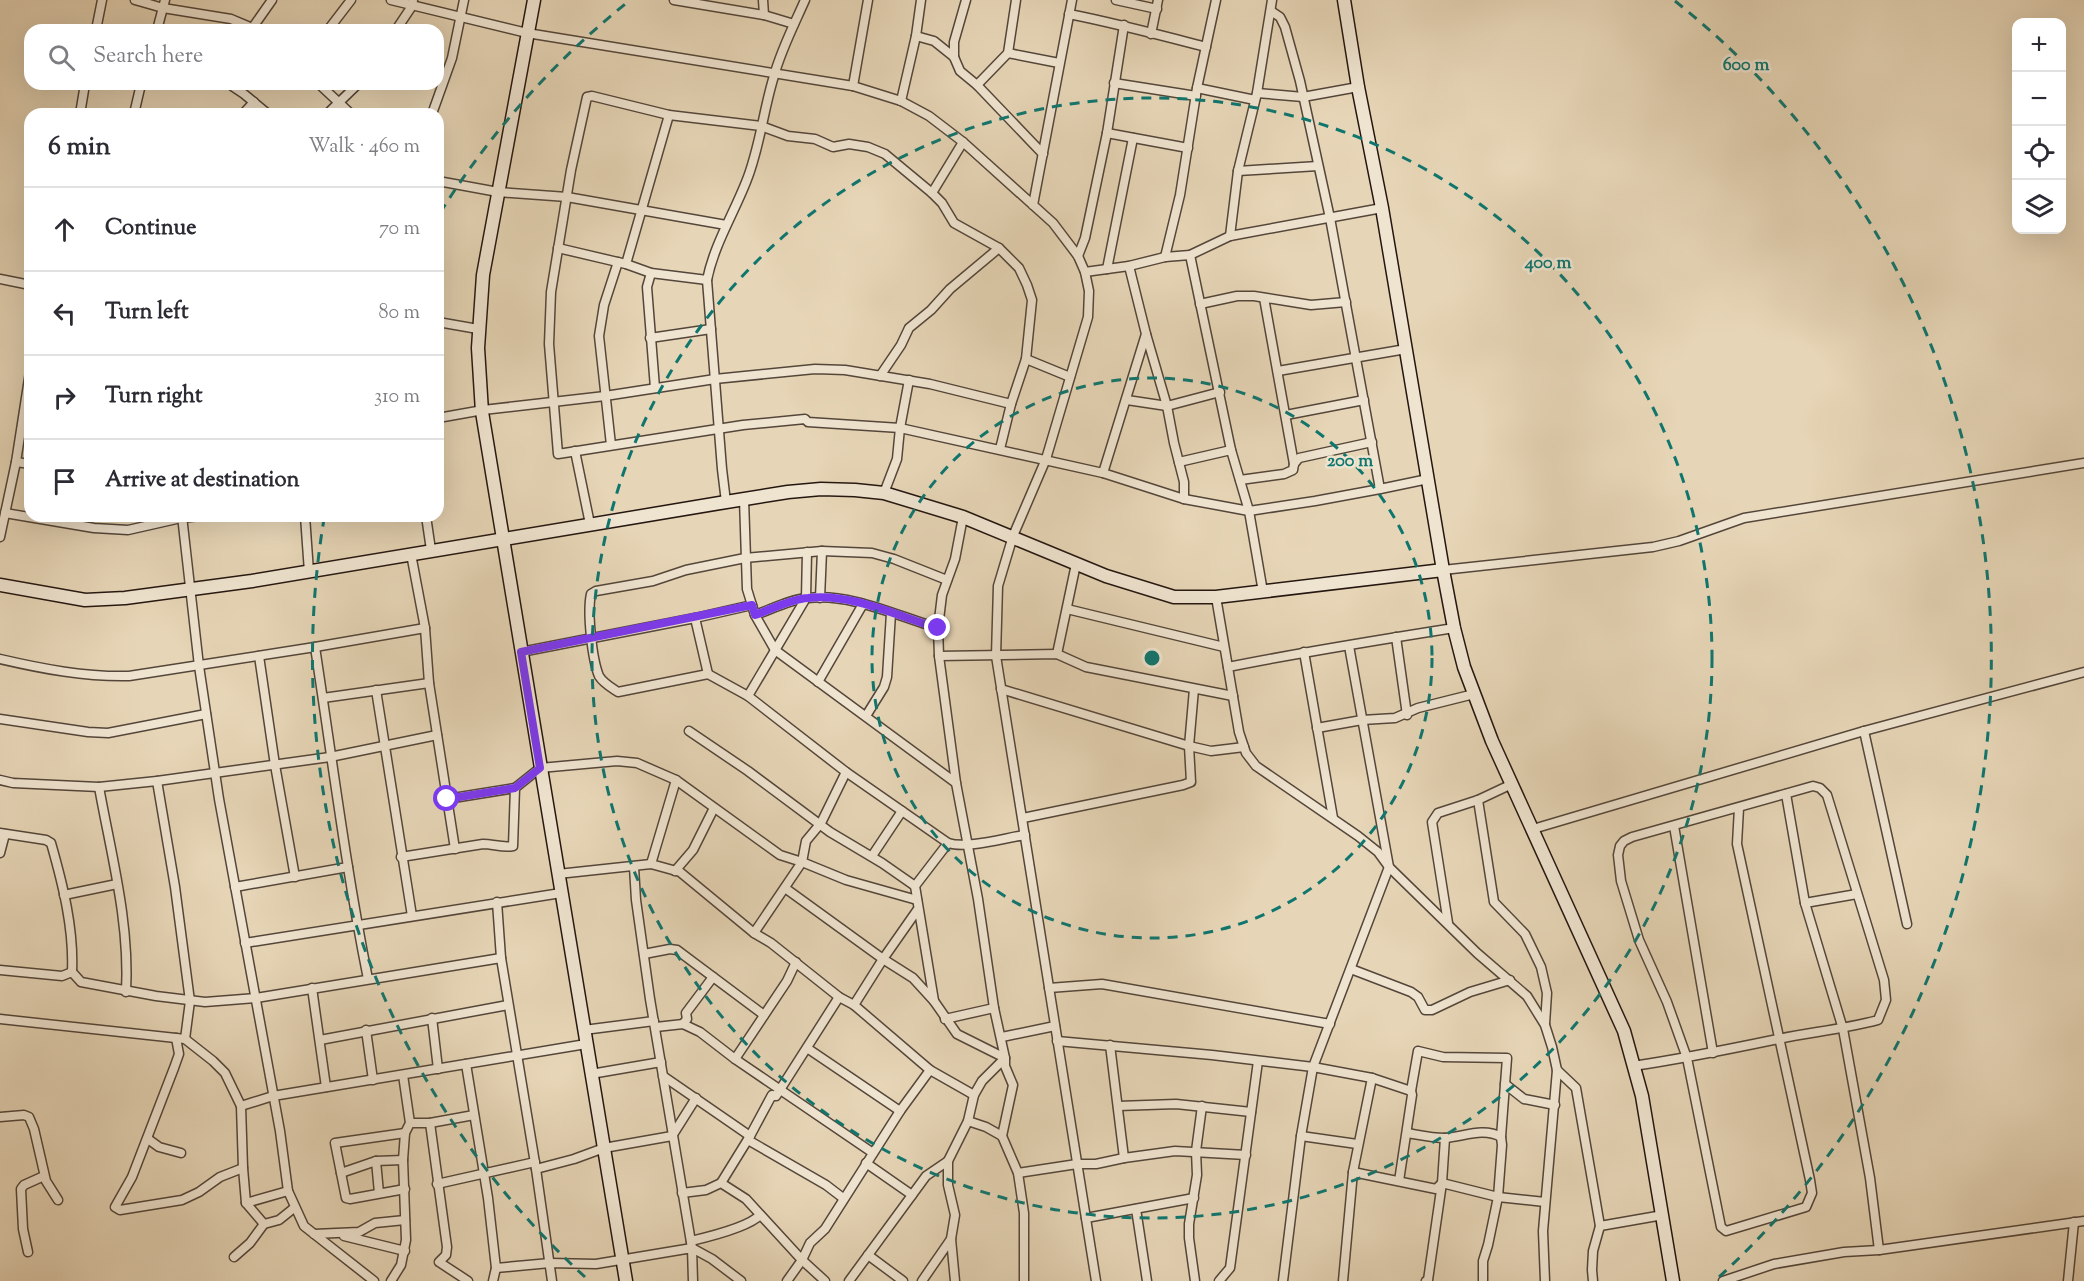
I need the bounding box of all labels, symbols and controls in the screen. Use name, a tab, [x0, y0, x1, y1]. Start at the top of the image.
map controls	[2012, 18, 2066, 234]
button: +	[2012, 18, 2066, 72]
search box	[24, 24, 444, 90]
icon: search	[45, 41, 78, 74]
text: Search here	[93, 41, 203, 73]
text: 600 m	[1723, 53, 1769, 79]
button: −	[2012, 72, 2066, 126]
button: locate	[2012, 126, 2066, 180]
text: 6 min	[48, 129, 111, 166]
text: Walk · 460 m	[308, 133, 420, 162]
button: layers	[2012, 180, 2066, 234]
icon: ahead	[48, 213, 81, 246]
text: Continue	[105, 213, 196, 245]
text: 70 m	[379, 215, 420, 244]
text: 400 m	[1524, 251, 1571, 277]
icon: left	[48, 297, 81, 330]
text: Turn left	[105, 297, 188, 329]
text: 80 m	[379, 299, 420, 328]
icon: right	[48, 381, 81, 414]
text: Turn right	[105, 381, 202, 413]
text: 310 m	[374, 383, 420, 412]
text: 200 m	[1327, 449, 1373, 475]
icon: arrive	[48, 465, 81, 498]
text: Arrive at destination	[105, 465, 300, 497]
route end	[924, 614, 950, 640]
centre of rings	[1142, 648, 1162, 668]
route start	[433, 785, 459, 811]

